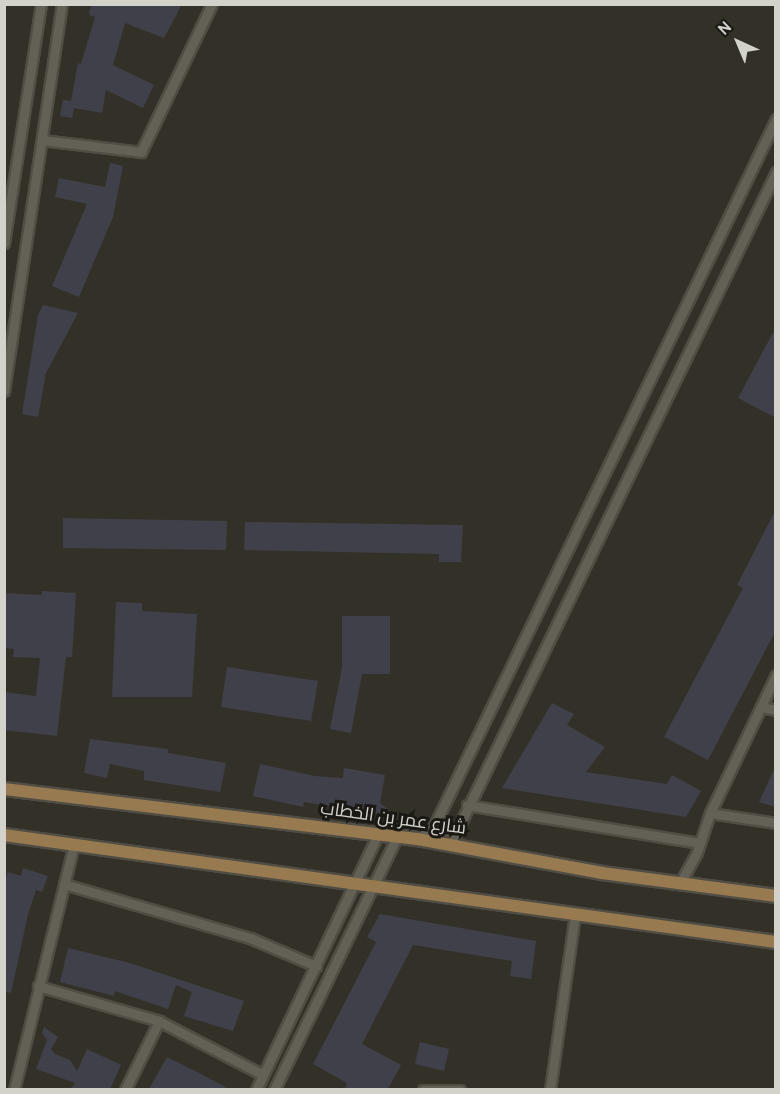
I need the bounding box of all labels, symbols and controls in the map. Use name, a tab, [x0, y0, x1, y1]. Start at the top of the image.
north arrow	[708, 12, 768, 72]
text: N	[714, 18, 737, 40]
street label: شارع عمر بن الخطاب	[319, 799, 467, 841]

